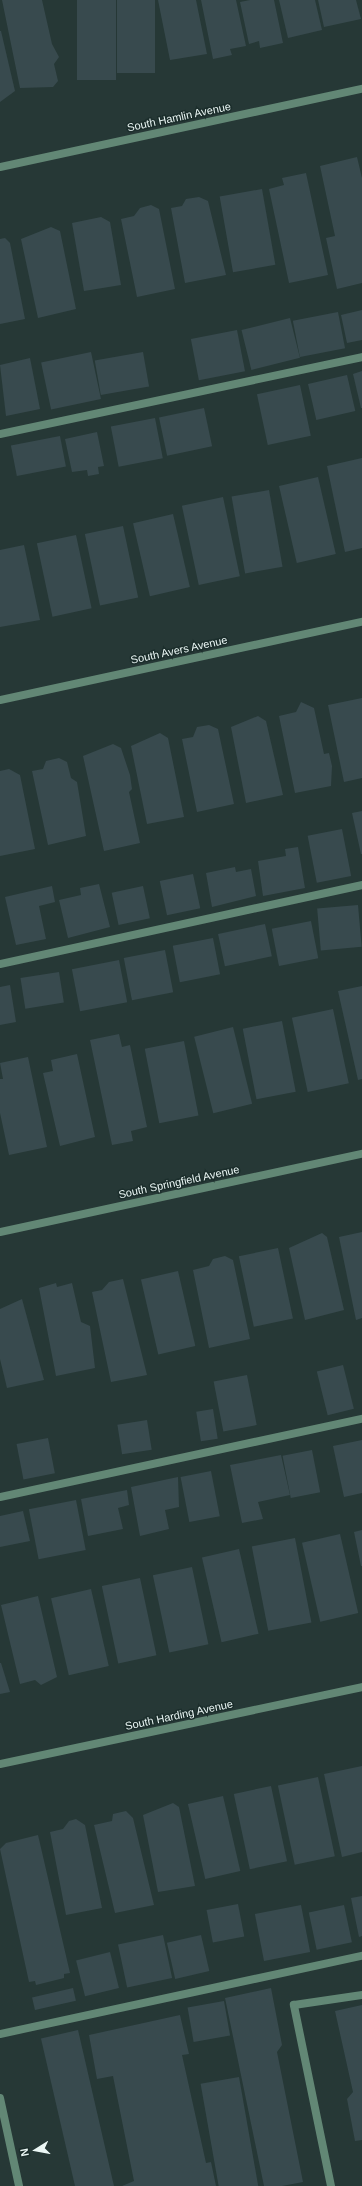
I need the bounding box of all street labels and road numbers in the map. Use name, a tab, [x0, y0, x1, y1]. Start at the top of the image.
street label: South Hamlin Avenue	[126, 100, 232, 134]
street label: South Avers Avenue	[129, 633, 229, 667]
street label: South Springfield Avenue	[117, 1163, 241, 1201]
street label: South Harding Avenue	[124, 1697, 234, 1733]

